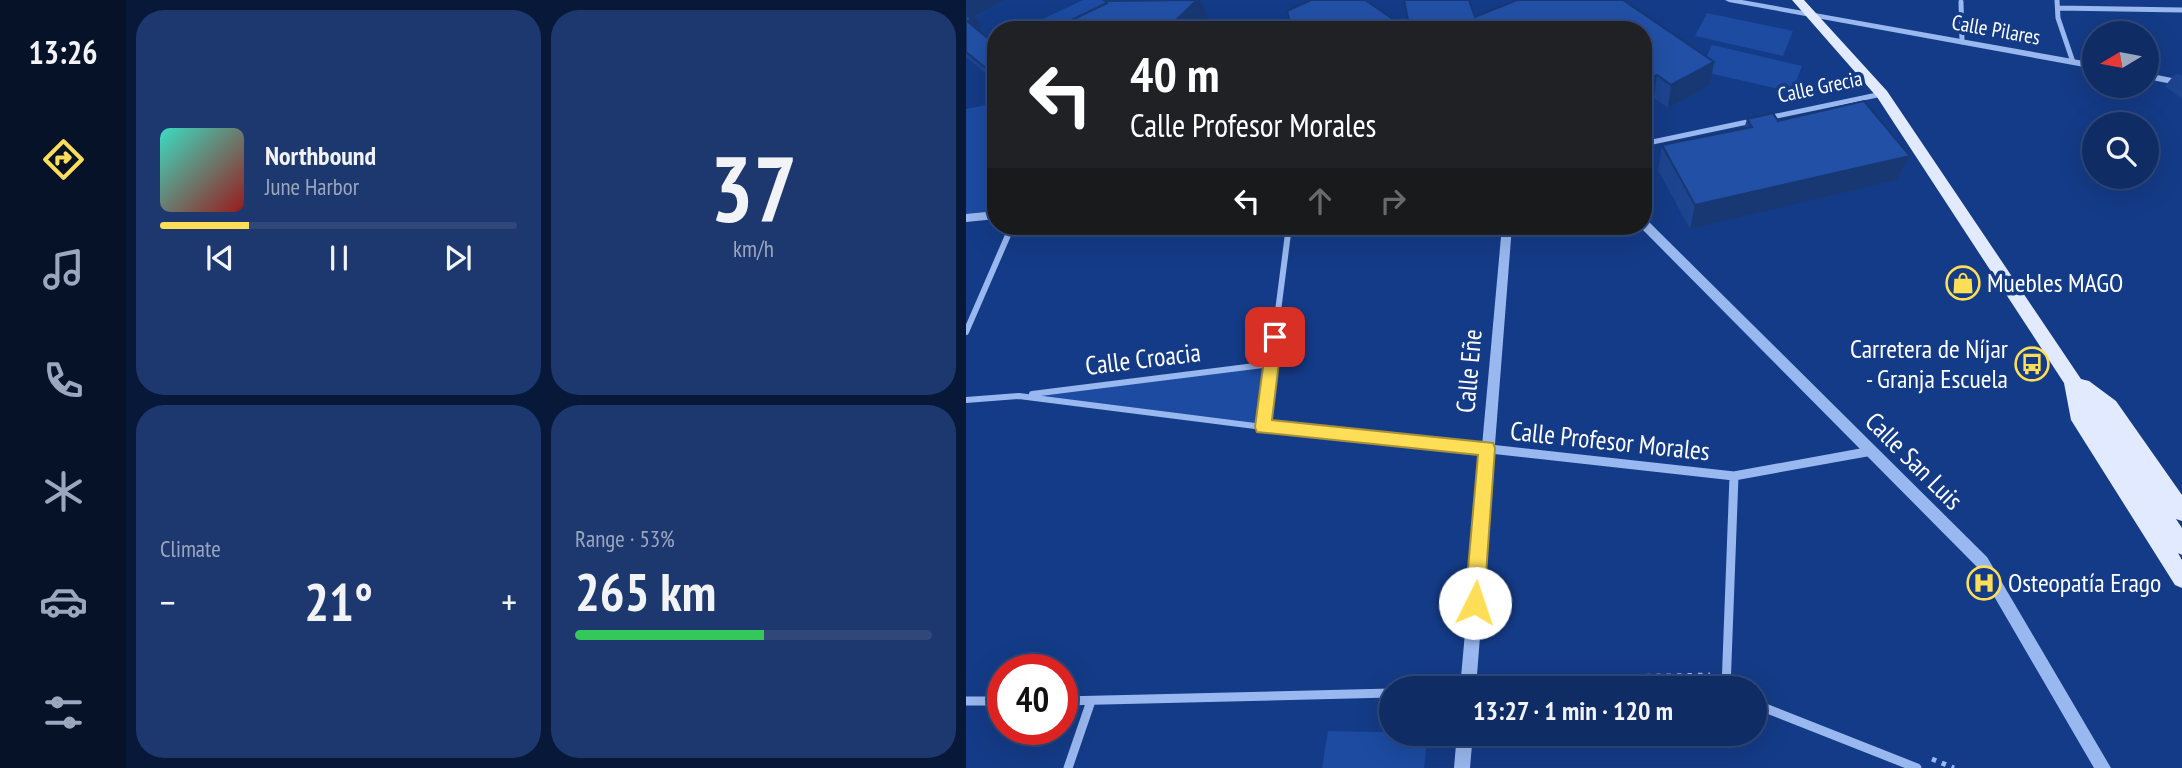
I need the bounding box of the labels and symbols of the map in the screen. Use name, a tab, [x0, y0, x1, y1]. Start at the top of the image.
street label: Calle Pilares	[1950, 8, 2043, 51]
north arrow	[2082, 21, 2160, 98]
street label: Calle Grecia	[1775, 64, 1865, 109]
shop icon: Muebles MAGO	[1944, 264, 1982, 302]
place label: Muebles MAGO	[1987, 266, 2123, 299]
pin	[1245, 307, 1305, 367]
street label: Calle Eñe	[1448, 328, 1489, 414]
place label: Carretera de Níjar - Granja Escuela	[1850, 332, 2008, 395]
street label: Calle Croacia	[1083, 335, 1203, 382]
bus stop icon: Carretera de Níjar - Granja Escuela	[2013, 345, 2051, 383]
street label: Calle San Luis	[1859, 405, 1970, 516]
street label: Calle Profesor Morales	[1509, 414, 1711, 467]
hospital icon: Osteopatía Erago	[1965, 564, 2003, 602]
position arrow	[1438, 566, 1512, 640]
place label: Osteopatía Erago	[2008, 566, 2161, 599]
speed limit sign: 40	[987, 654, 1078, 745]

